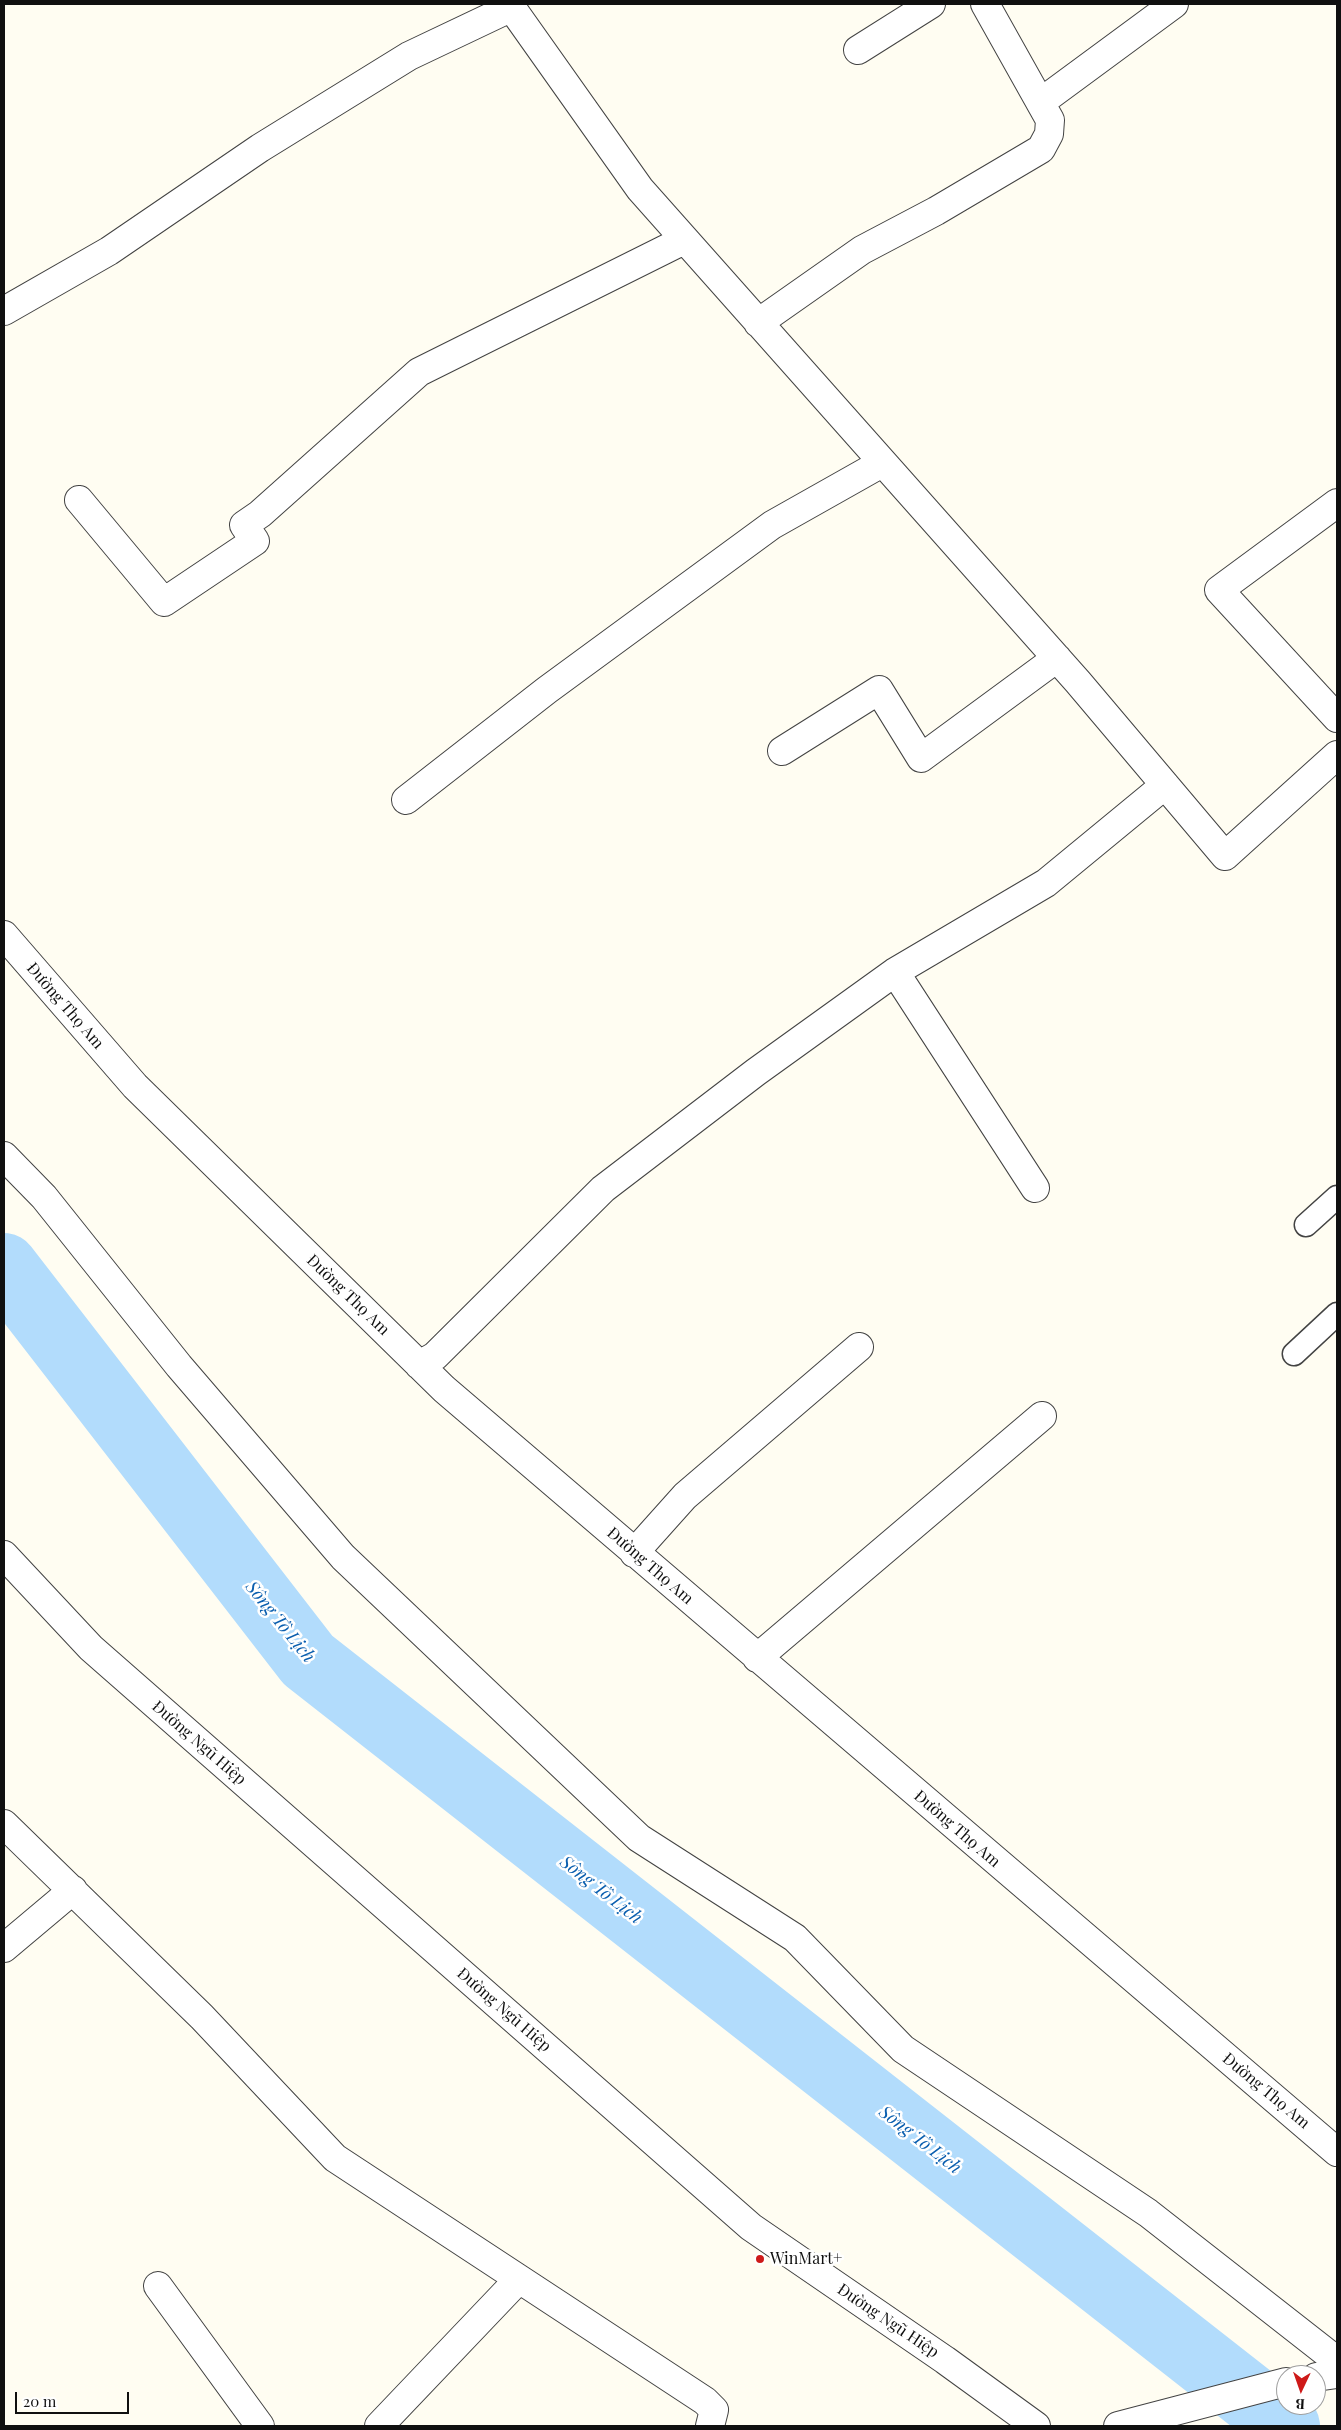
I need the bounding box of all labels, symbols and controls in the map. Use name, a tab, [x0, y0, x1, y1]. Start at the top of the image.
street label: Đường Thọ Am	[22, 959, 108, 1053]
street label: Đường Thọ Am	[303, 1251, 393, 1339]
street label: Đường Thọ Am	[603, 1523, 697, 1609]
water label: Sông Tô Lịch	[241, 1577, 319, 1667]
street label: Đường Ngũ Hiệp	[148, 1697, 250, 1789]
street label: Đường Thọ Am	[910, 1786, 1004, 1872]
water label: Sông Tô Lịch	[556, 1851, 646, 1929]
street label: Đường Ngũ Hiệp	[453, 1964, 555, 2056]
street label: Đường Thọ Am	[1219, 2049, 1313, 2133]
water label: Sông Tô Lịch	[875, 2101, 965, 2179]
place label: WinMart+	[770, 2249, 842, 2269]
marker: WinMart+	[754, 2253, 766, 2265]
street label: Đường Ngũ Hiệp	[834, 2280, 942, 2362]
north arrow	[1276, 2365, 1326, 2415]
scale bar	[18, 2382, 131, 2414]
text: 20 m	[23, 2391, 56, 2411]
text: B	[1295, 2395, 1305, 2414]

